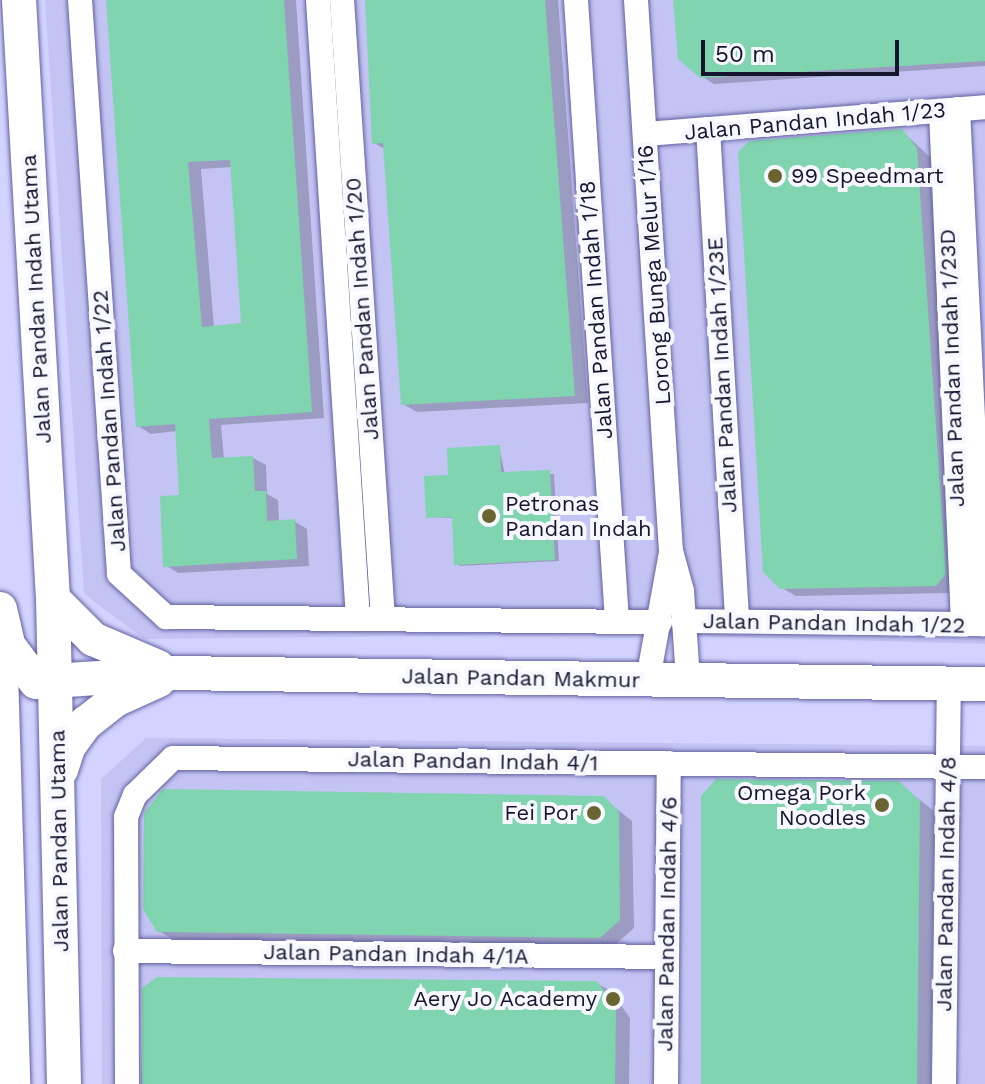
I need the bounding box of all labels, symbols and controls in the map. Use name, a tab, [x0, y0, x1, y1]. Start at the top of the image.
scale bar	[705, 24, 903, 74]
text: 50 m	[715, 40, 775, 68]
street label: Jalan Pandan Indah 1/23	[683, 96, 947, 146]
street label: Lorong Bunga Melur 1/16	[632, 143, 676, 407]
street label: Jalan Pandan Indah Utama	[15, 154, 57, 444]
place label: 99 Speedmart	[791, 163, 944, 189]
marker: 99 Speedmart	[766, 167, 784, 185]
street label: Jalan Pandan Indah 1/20	[340, 177, 384, 441]
street label: Jalan Pandan Indah 1/18	[574, 180, 618, 440]
street label: Jalan Pandan Indah 1/23D	[934, 228, 970, 508]
street label: Jalan Pandan Indah 1/23E	[702, 236, 742, 514]
street label: Jalan Pandan Indah 1/22	[87, 289, 131, 553]
place label: Petronas Pandan Indah	[505, 490, 652, 542]
marker: Petronas Pandan Indah	[480, 507, 498, 525]
street label: Jalan Pandan Indah 1/22	[702, 608, 966, 638]
street label: Jalan Pandan Makmur	[401, 663, 641, 693]
street label: Jalan Pandan Utama	[44, 730, 74, 952]
street label: Jalan Pandan Indah 4/1	[347, 746, 599, 776]
street label: Jalan Pandan Indah 4/8	[931, 756, 961, 1012]
place label: Omega Pork Noodles	[736, 779, 866, 830]
street label: Jalan Pandan Indah 4/6	[652, 796, 682, 1052]
marker: Omega Pork Noodles	[873, 796, 891, 814]
place label: Fei Por	[504, 800, 578, 826]
marker: Fei Por	[585, 804, 603, 822]
street label: Jalan Pandan Indah 4/1A	[263, 938, 529, 970]
place label: Aery Jo Academy	[412, 986, 597, 1012]
marker: Aery Jo Academy	[604, 990, 622, 1008]

